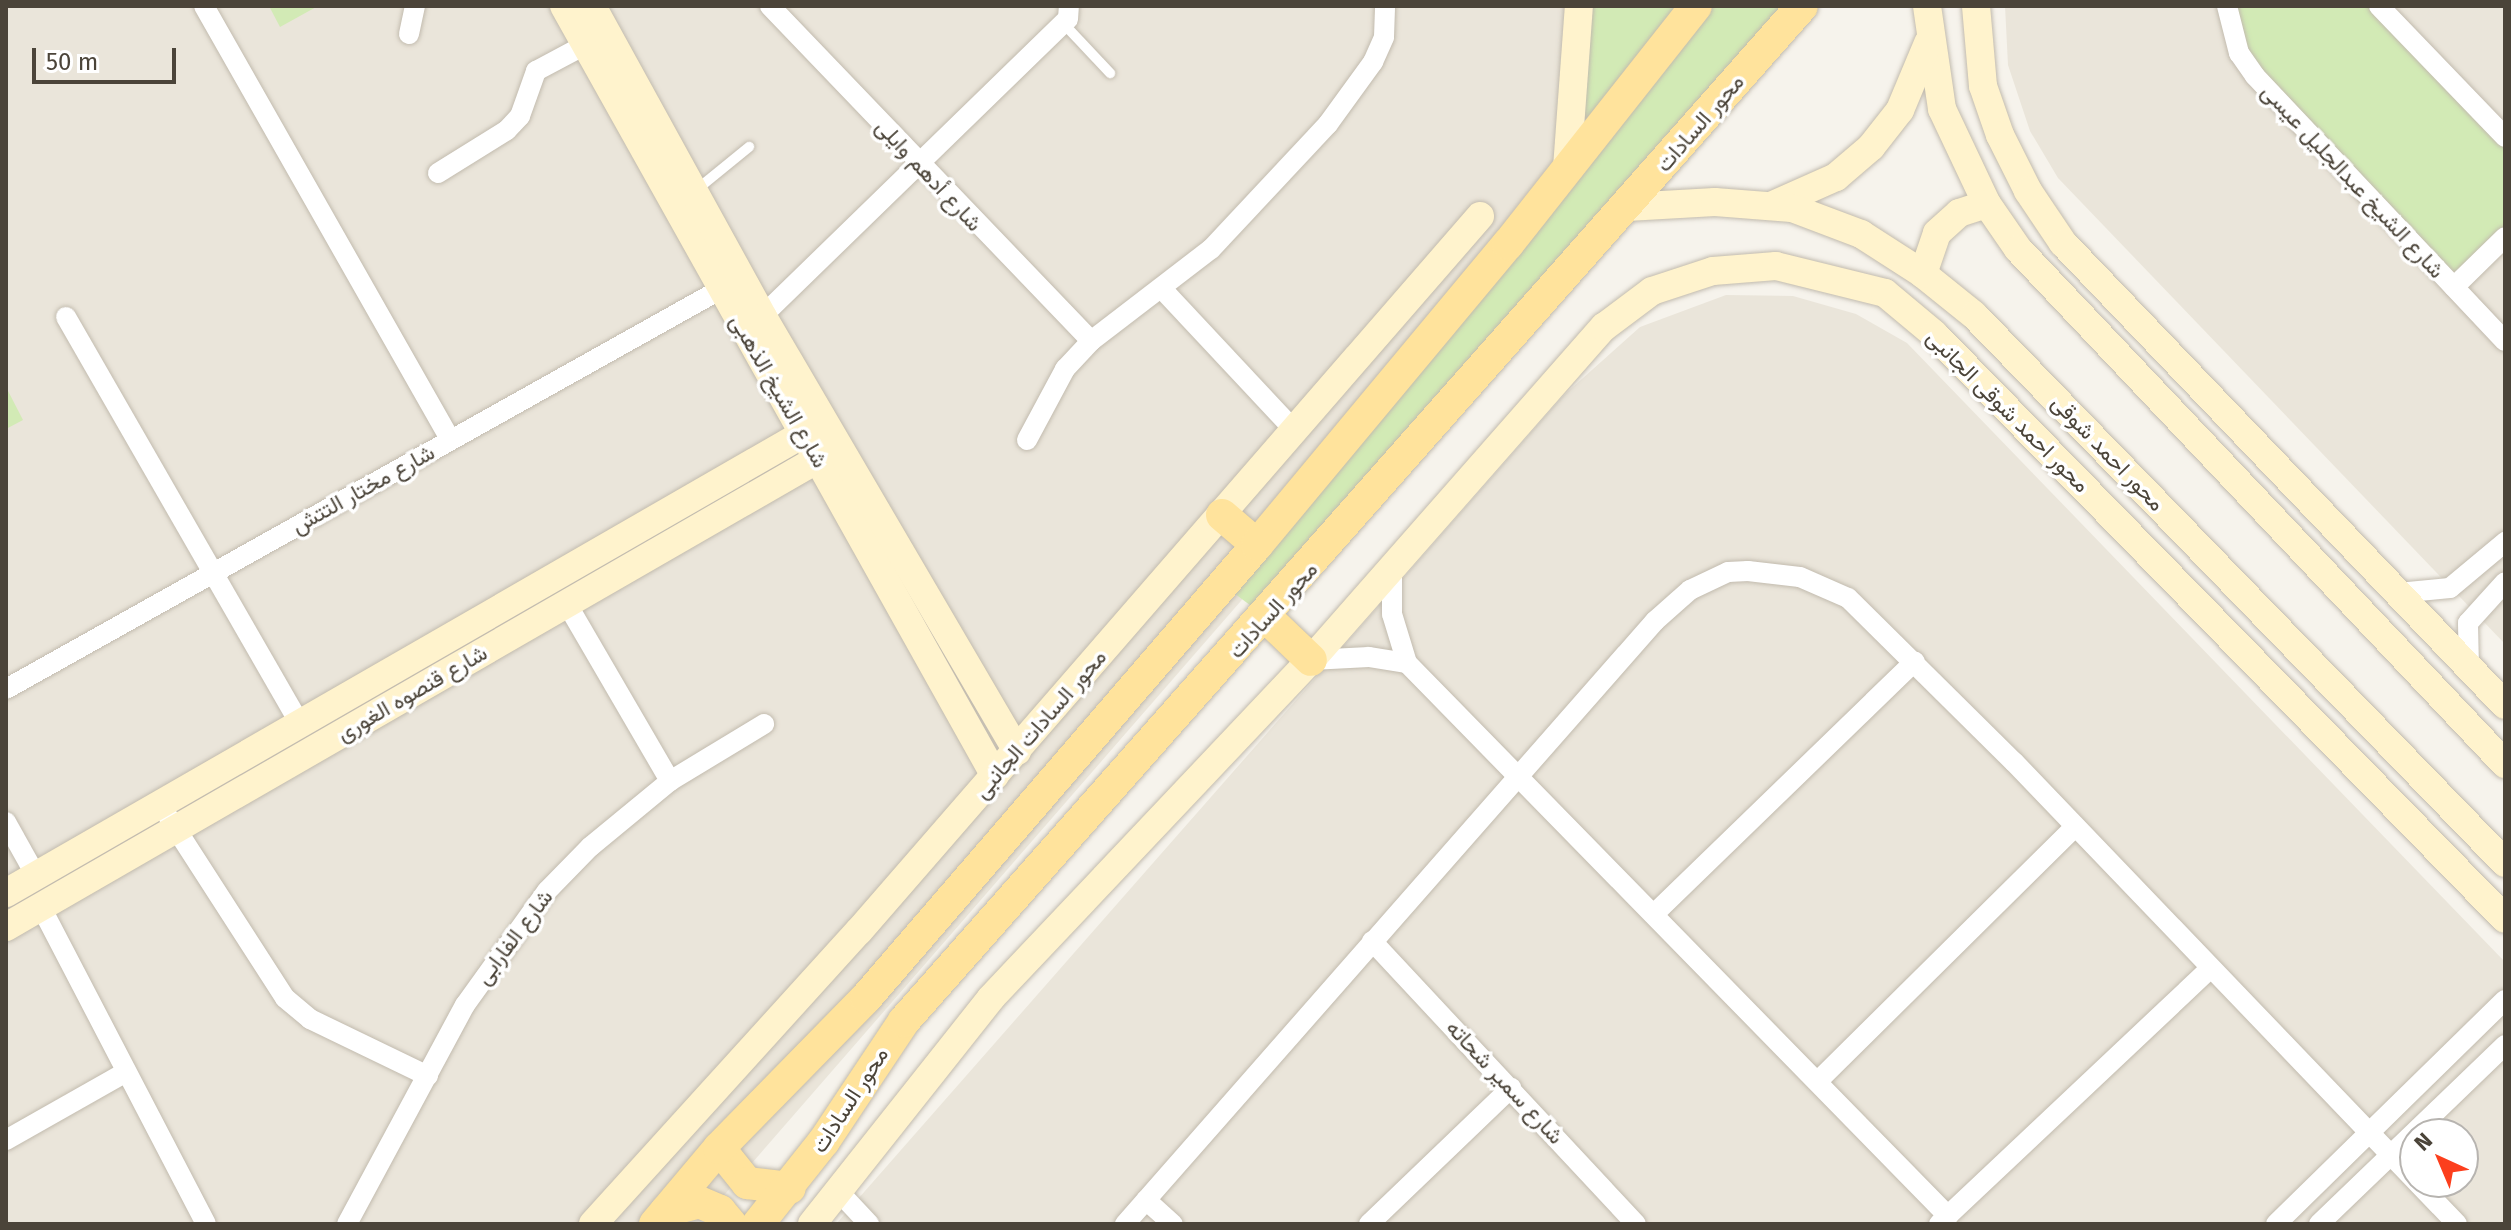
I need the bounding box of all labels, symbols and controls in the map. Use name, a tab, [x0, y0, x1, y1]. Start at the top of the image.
scale bar	[36, 32, 180, 82]
text: 50 m	[46, 48, 98, 76]
street label: محور السادات	[1651, 69, 1749, 177]
street label: شارع الشيخ عبدالجليل عيسى	[2256, 78, 2450, 284]
street label: شارع أدهم وايلى	[870, 113, 988, 237]
street label: شارع الشيخ الذهبى	[724, 310, 834, 472]
street label: محور احمد شوقى الجانبى	[1921, 324, 2095, 498]
street label: محور احمد شوقى	[2046, 389, 2170, 517]
street label: شارع مختار التتش	[287, 439, 439, 539]
street label: محور السادات	[1223, 556, 1323, 664]
street label: شارع قنصوه الغورى	[332, 639, 492, 747]
street label: محور السادات الجانبى	[968, 644, 1112, 804]
street label: شارع الفارابى	[470, 884, 558, 990]
street label: شارع سمير شحاته	[1441, 1015, 1569, 1149]
street label: محور السادات	[806, 1042, 894, 1158]
north arrow	[2399, 1118, 2479, 1198]
text: N	[2409, 1127, 2438, 1157]

